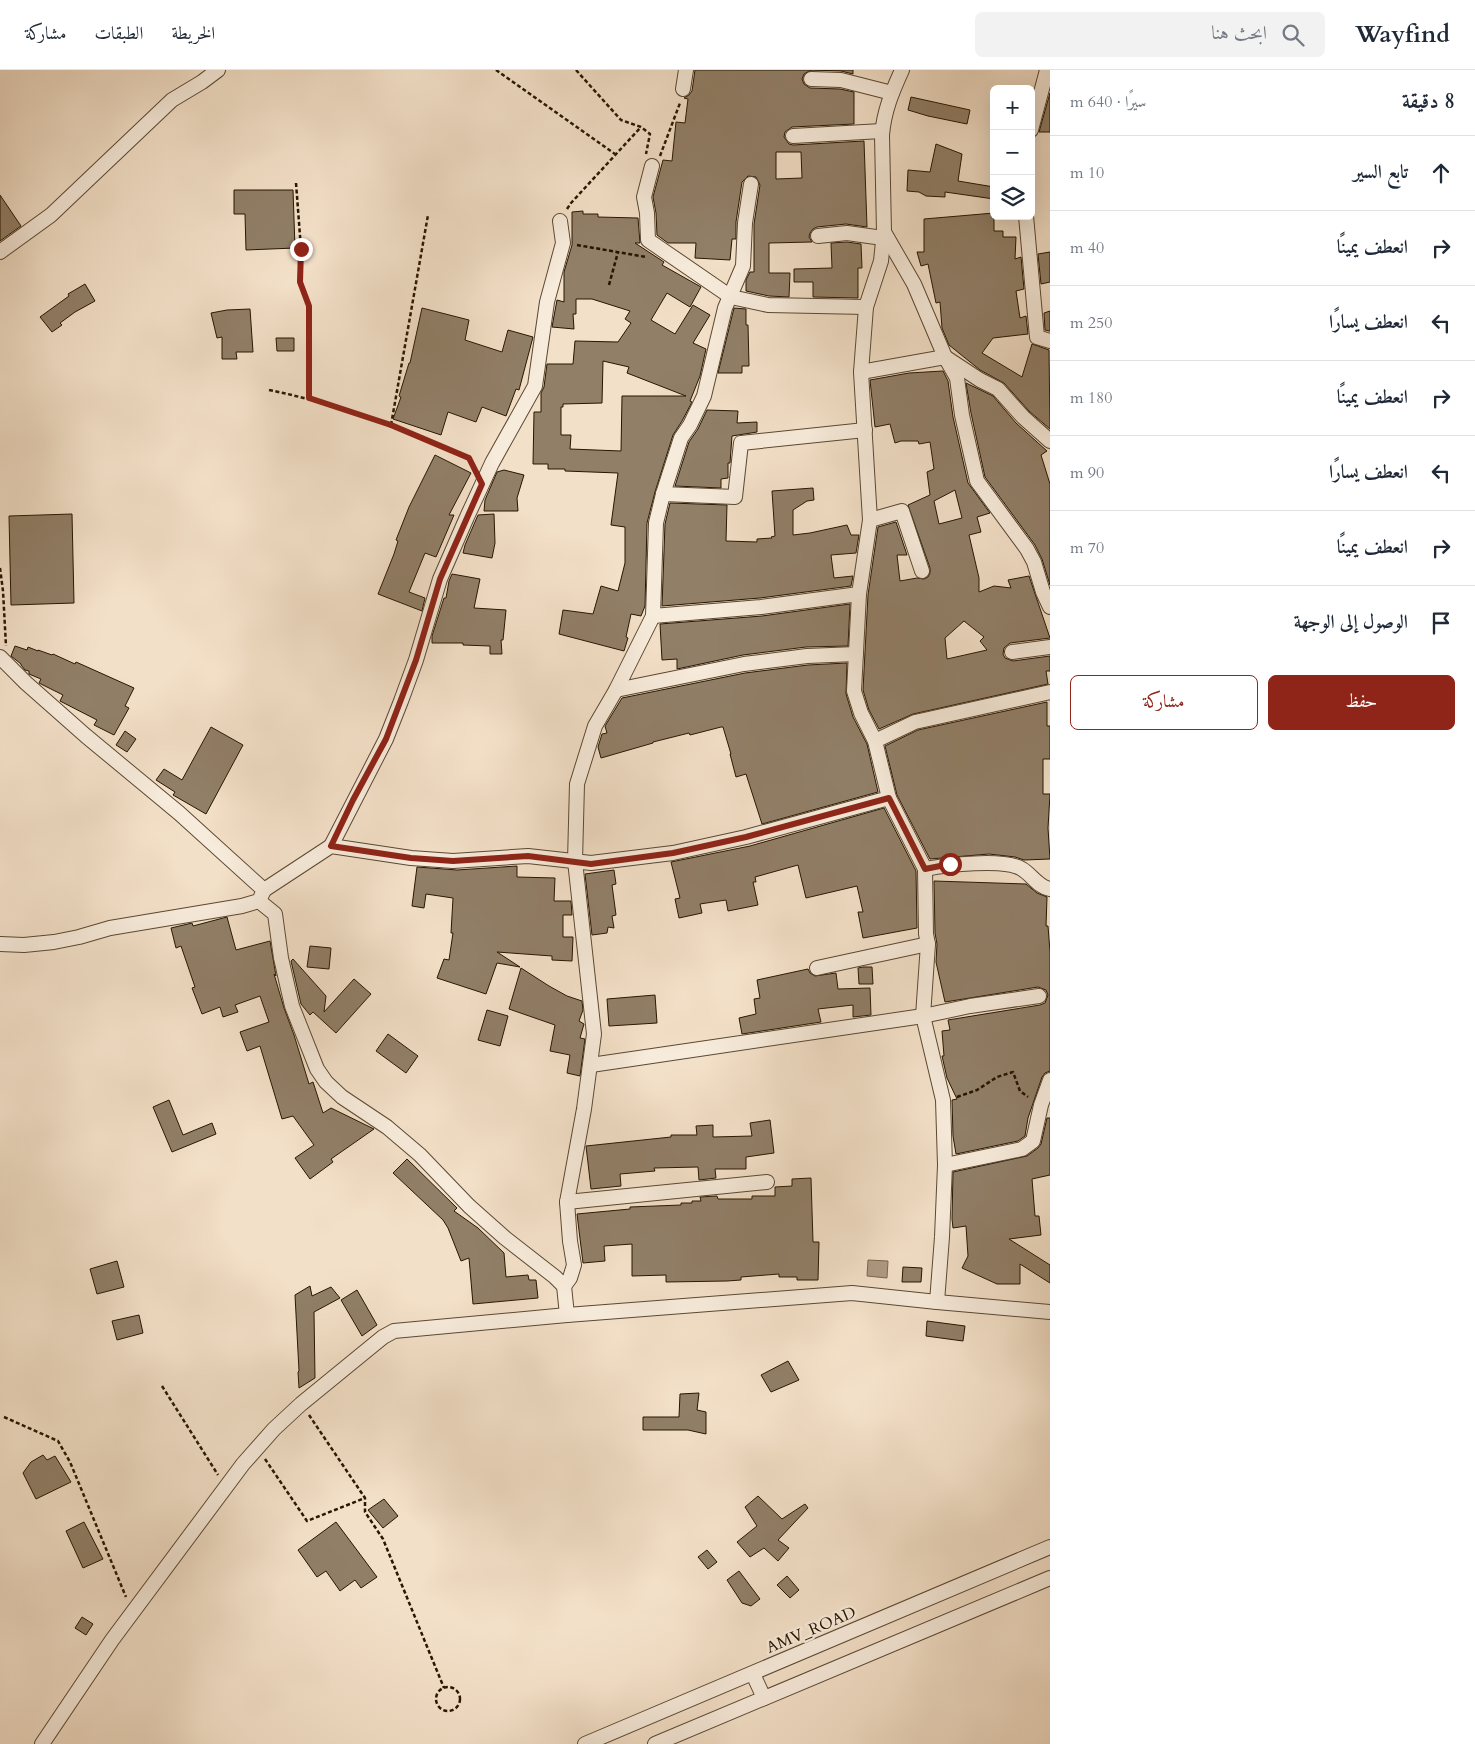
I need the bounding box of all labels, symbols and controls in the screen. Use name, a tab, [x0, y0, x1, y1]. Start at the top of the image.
search box	[975, 12, 1325, 57]
text: Wayfind	[1355, 18, 1450, 51]
text: ابحث هنا	[1211, 20, 1267, 46]
text: مشاركة	[25, 21, 66, 46]
text: الطبقات	[94, 21, 143, 46]
text: الخريطة	[171, 21, 215, 46]
icon: search	[1279, 21, 1307, 49]
map controls	[990, 85, 1035, 220]
button: +	[990, 85, 1035, 130]
text: 8 دقيقة	[1402, 87, 1455, 116]
text: سيرًا · 640 m	[1070, 91, 1146, 113]
button: −	[990, 130, 1035, 175]
text: تابع السير	[1353, 159, 1408, 185]
icon: ahead	[1427, 159, 1455, 187]
text: 10 m	[1070, 162, 1104, 184]
button: layers	[990, 175, 1035, 220]
text: انعطف يمينًا	[1337, 234, 1408, 260]
icon: right	[1427, 234, 1455, 262]
text: 40 m	[1070, 237, 1104, 259]
route end	[290, 238, 313, 261]
text: انعطف يسارًا	[1329, 309, 1408, 335]
icon: left	[1427, 309, 1455, 337]
text: 250 m	[1070, 312, 1112, 334]
text: انعطف يمينًا	[1337, 384, 1408, 410]
icon: right	[1427, 384, 1455, 412]
text: 180 m	[1070, 387, 1112, 409]
text: انعطف يسارًا	[1329, 459, 1408, 485]
icon: left	[1427, 459, 1455, 487]
text: 90 m	[1070, 462, 1104, 484]
text: انعطف يمينًا	[1337, 534, 1408, 560]
icon: right	[1427, 534, 1455, 562]
text: 70 m	[1070, 537, 1104, 559]
text: الوصول إلى الوجهة	[1294, 609, 1408, 635]
icon: arrive	[1427, 609, 1455, 637]
button: مشاركة	[1070, 675, 1258, 730]
button: حفظ	[1268, 675, 1455, 730]
route start	[939, 853, 962, 876]
street label: AMV_ROAD	[763, 1601, 859, 1659]

